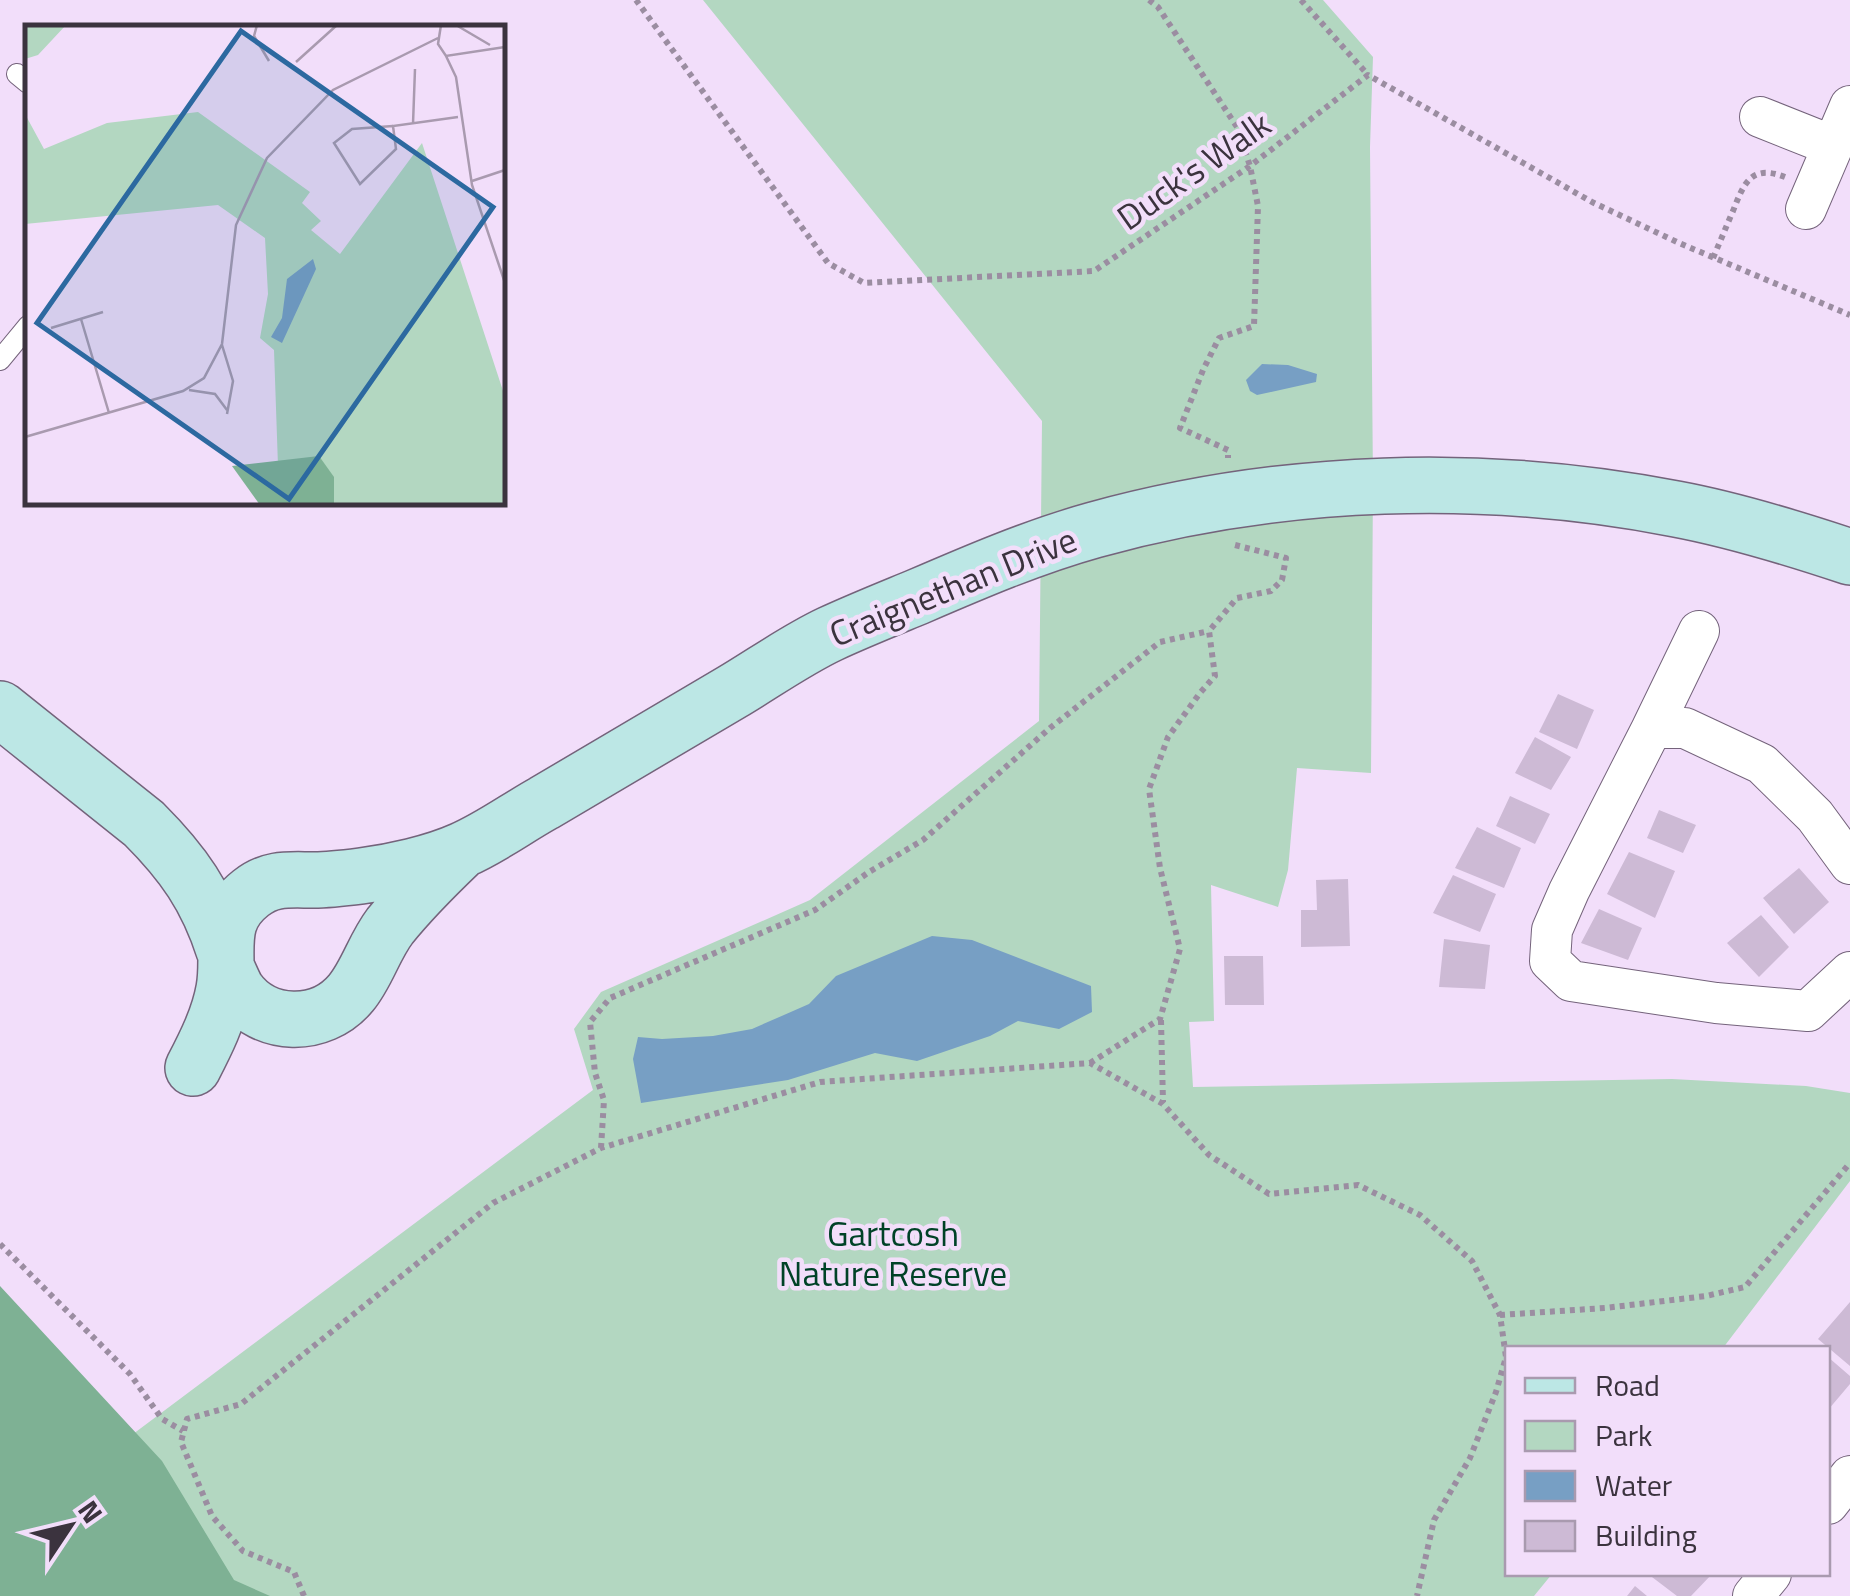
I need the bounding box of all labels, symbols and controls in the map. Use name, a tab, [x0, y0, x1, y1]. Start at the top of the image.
inset map	[25, 25, 505, 505]
street label: Duck's Walk	[1105, 97, 1282, 243]
street label: Craignethan Drive	[821, 512, 1084, 660]
park label: Gartcosh Nature Reserve	[779, 1206, 1007, 1300]
legend	[1505, 1346, 1830, 1576]
text: Road	[1595, 1362, 1660, 1408]
text: Park	[1595, 1412, 1652, 1458]
text: Water	[1595, 1462, 1672, 1508]
north arrow	[20, 1476, 120, 1576]
text: N	[68, 1491, 114, 1532]
text: Building	[1595, 1512, 1697, 1558]

